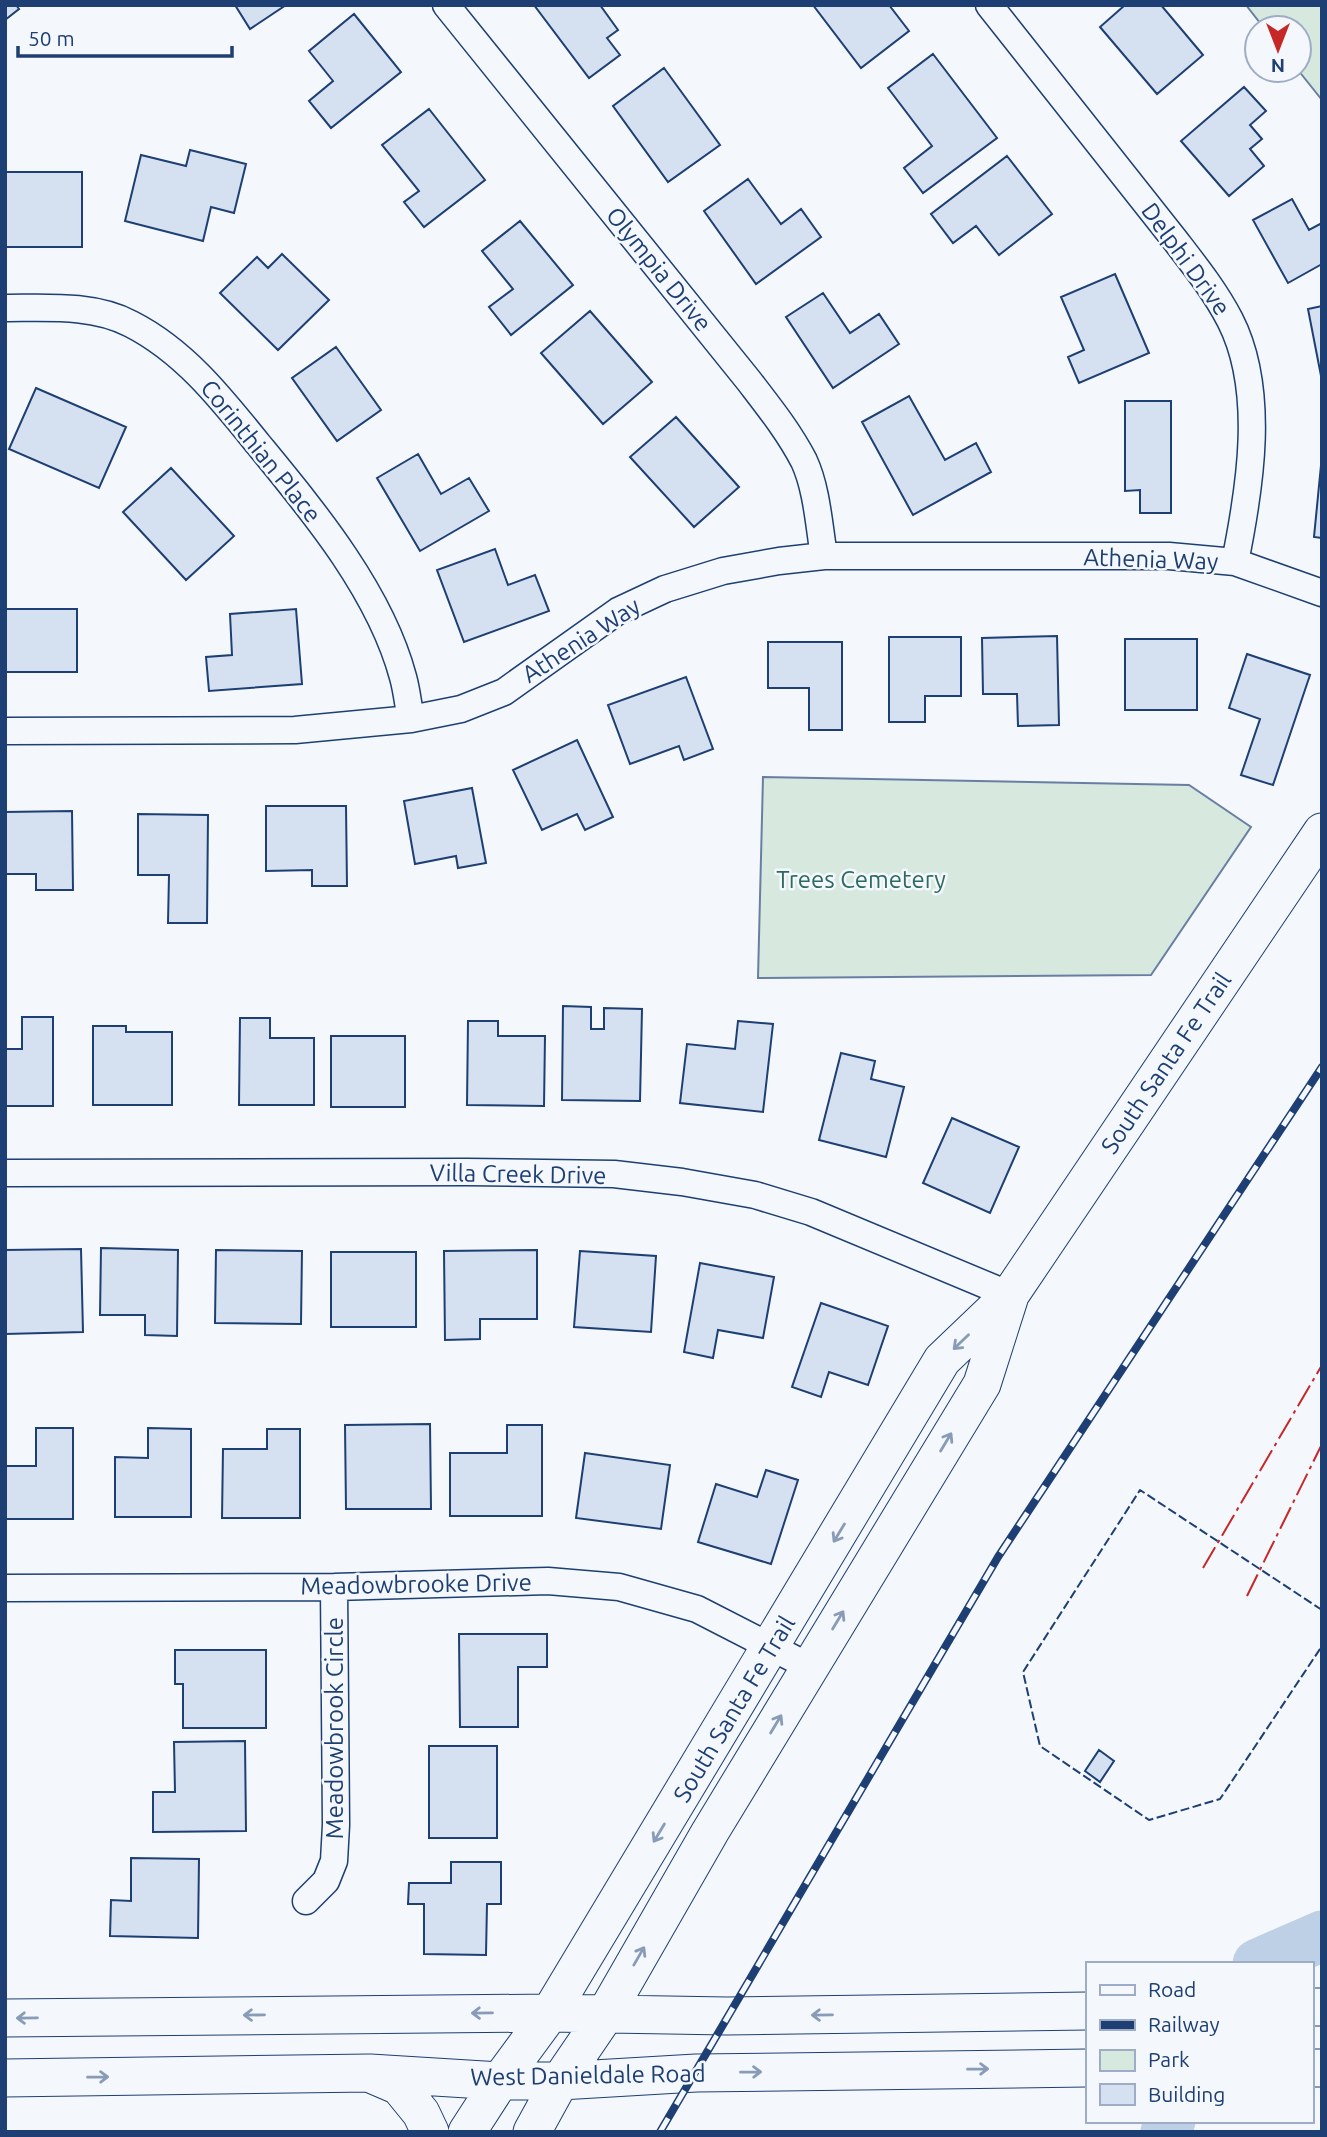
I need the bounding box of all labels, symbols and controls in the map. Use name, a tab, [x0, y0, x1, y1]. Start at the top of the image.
scale bar	[18, 14, 231, 58]
north arrow	[1243, 14, 1313, 84]
text: 50 m	[28, 26, 75, 50]
text: N	[1271, 55, 1285, 77]
street label: Delphi Drive	[1136, 198, 1236, 320]
street label: Olympia Drive	[601, 202, 717, 336]
street label: Corinthian Place	[195, 374, 327, 528]
street label: Athenia Way	[1083, 543, 1219, 575]
street label: Athenia Way	[517, 592, 645, 688]
park label: Trees Cemetery	[776, 866, 946, 893]
street label: South Santa Fe Trail	[1095, 967, 1237, 1159]
street label: Villa Creek Drive	[429, 1159, 607, 1189]
one-way arrow	[953, 1334, 970, 1351]
one-way arrow	[940, 1433, 954, 1453]
one-way arrow	[832, 1523, 846, 1543]
street label: Meadowbrooke Drive	[300, 1568, 532, 1600]
street label: South Santa Fe Trail	[668, 1611, 800, 1807]
one-way arrow	[831, 1611, 845, 1631]
street label: Meadowbrook Circle	[321, 1617, 348, 1839]
one-way arrow	[769, 1714, 783, 1734]
one-way arrow	[652, 1823, 666, 1843]
one-way arrow	[632, 1946, 646, 1966]
legend	[1086, 1962, 1313, 2123]
text: Road	[1148, 1977, 1196, 2001]
one-way arrow	[470, 2006, 493, 2020]
one-way arrow	[811, 2008, 834, 2022]
one-way arrow	[243, 2009, 266, 2022]
one-way arrow	[15, 2011, 38, 2025]
text: Railway	[1148, 2012, 1220, 2036]
text: Park	[1148, 2047, 1190, 2071]
street label: West Danieldale Road	[470, 2059, 706, 2091]
one-way arrow	[967, 2062, 990, 2076]
one-way arrow	[739, 2065, 762, 2079]
one-way arrow	[86, 2070, 109, 2084]
text: Building	[1148, 2082, 1225, 2106]

